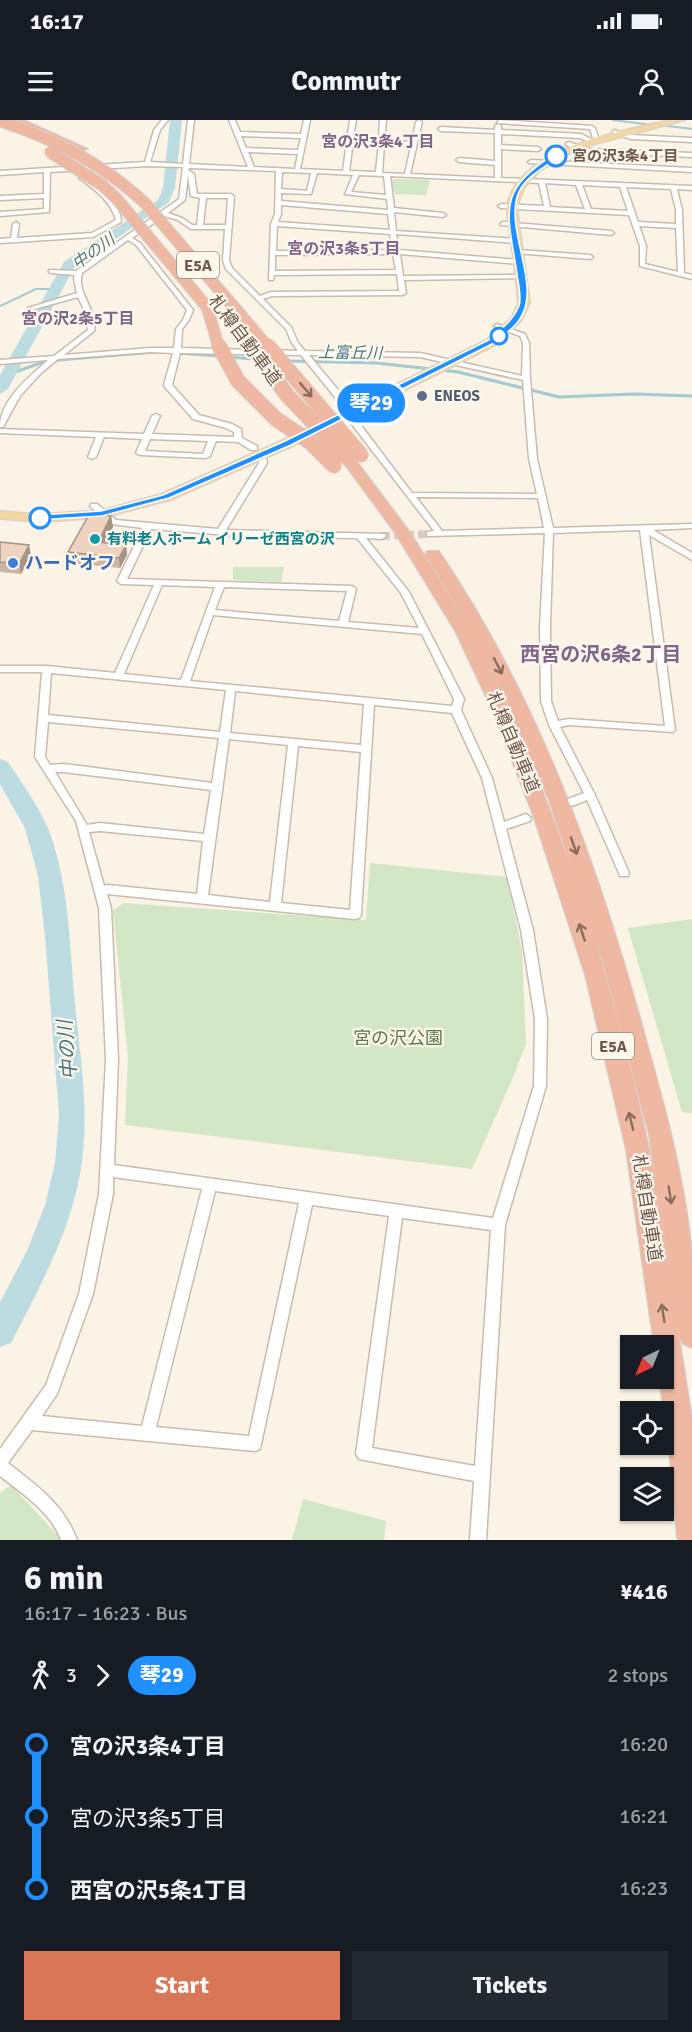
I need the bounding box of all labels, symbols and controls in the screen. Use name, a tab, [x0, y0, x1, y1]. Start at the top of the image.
text: 16:17	[30, 8, 84, 35]
icon: menu	[24, 65, 57, 98]
text: Commutr	[291, 65, 401, 98]
icon: person	[635, 65, 668, 98]
district label: 宮の沢3条4丁目	[321, 132, 435, 152]
marker: 宮の沢3条4丁目	[545, 145, 567, 167]
place label: 宮の沢3条4丁目	[572, 147, 678, 165]
water label: 中の川	[68, 228, 120, 274]
district label: 宮の沢3条5丁目	[287, 239, 401, 259]
road number: E5A	[177, 252, 219, 278]
street label: 札樽自動車道	[204, 290, 286, 390]
district label: 宮の沢2条5丁目	[21, 309, 135, 329]
unlabelled marker	[490, 327, 508, 345]
water label: 上富丘川	[318, 342, 384, 364]
one-way arrow	[299, 382, 312, 398]
line badge: 琴29	[336, 384, 406, 422]
place label: ENEOS	[434, 387, 480, 405]
marker: ENEOS	[415, 389, 429, 403]
text: 琴29	[349, 390, 393, 416]
unlabelled marker	[29, 507, 51, 529]
place label: 有料老人ホーム イリーゼ西宮の沢	[107, 530, 335, 548]
marker: 有料老人ホーム イリーゼ西宮の沢	[88, 532, 102, 546]
place label: ハードオフ	[25, 552, 115, 574]
marker: ハードオフ	[6, 556, 20, 570]
district label: 西宮の沢6条2丁目	[520, 642, 682, 667]
one-way arrow	[492, 657, 504, 675]
street label: 札樽自動車道	[482, 688, 544, 796]
one-way arrow	[569, 836, 580, 855]
one-way arrow	[575, 923, 586, 942]
water label: 中の川	[52, 1017, 83, 1081]
park label: 宮の沢公園	[353, 1027, 443, 1049]
road number: E5A	[592, 1033, 634, 1059]
one-way arrow	[625, 1112, 637, 1131]
street label: 札樽自動車道	[628, 1153, 666, 1263]
one-way arrow	[665, 1185, 676, 1204]
one-way arrow	[657, 1304, 668, 1324]
north arrow	[620, 1335, 674, 1389]
map controls	[620, 1335, 674, 1521]
button: locate	[620, 1401, 674, 1455]
button: layers	[620, 1467, 674, 1521]
text: 6 min	[24, 1558, 104, 1599]
text: ¥416	[620, 1578, 668, 1605]
text: 16:17 – 16:23 · Bus	[24, 1601, 187, 1626]
icon: walk	[24, 1659, 57, 1692]
icon: forward	[86, 1659, 119, 1692]
text: 琴29	[140, 1662, 184, 1688]
text: 3	[66, 1663, 77, 1688]
text: 2 stops	[607, 1663, 668, 1688]
text: 16:20	[619, 1732, 668, 1757]
text: 宮の沢3条4丁目	[70, 1733, 226, 1760]
text: 16:21	[619, 1804, 668, 1829]
text: 宮の沢3条5丁目	[70, 1805, 226, 1832]
text: 16:23	[619, 1876, 668, 1901]
text: 西宮の沢5条1丁目	[70, 1877, 248, 1904]
button: Start	[24, 1951, 340, 2020]
button: Tickets	[352, 1951, 668, 2020]

